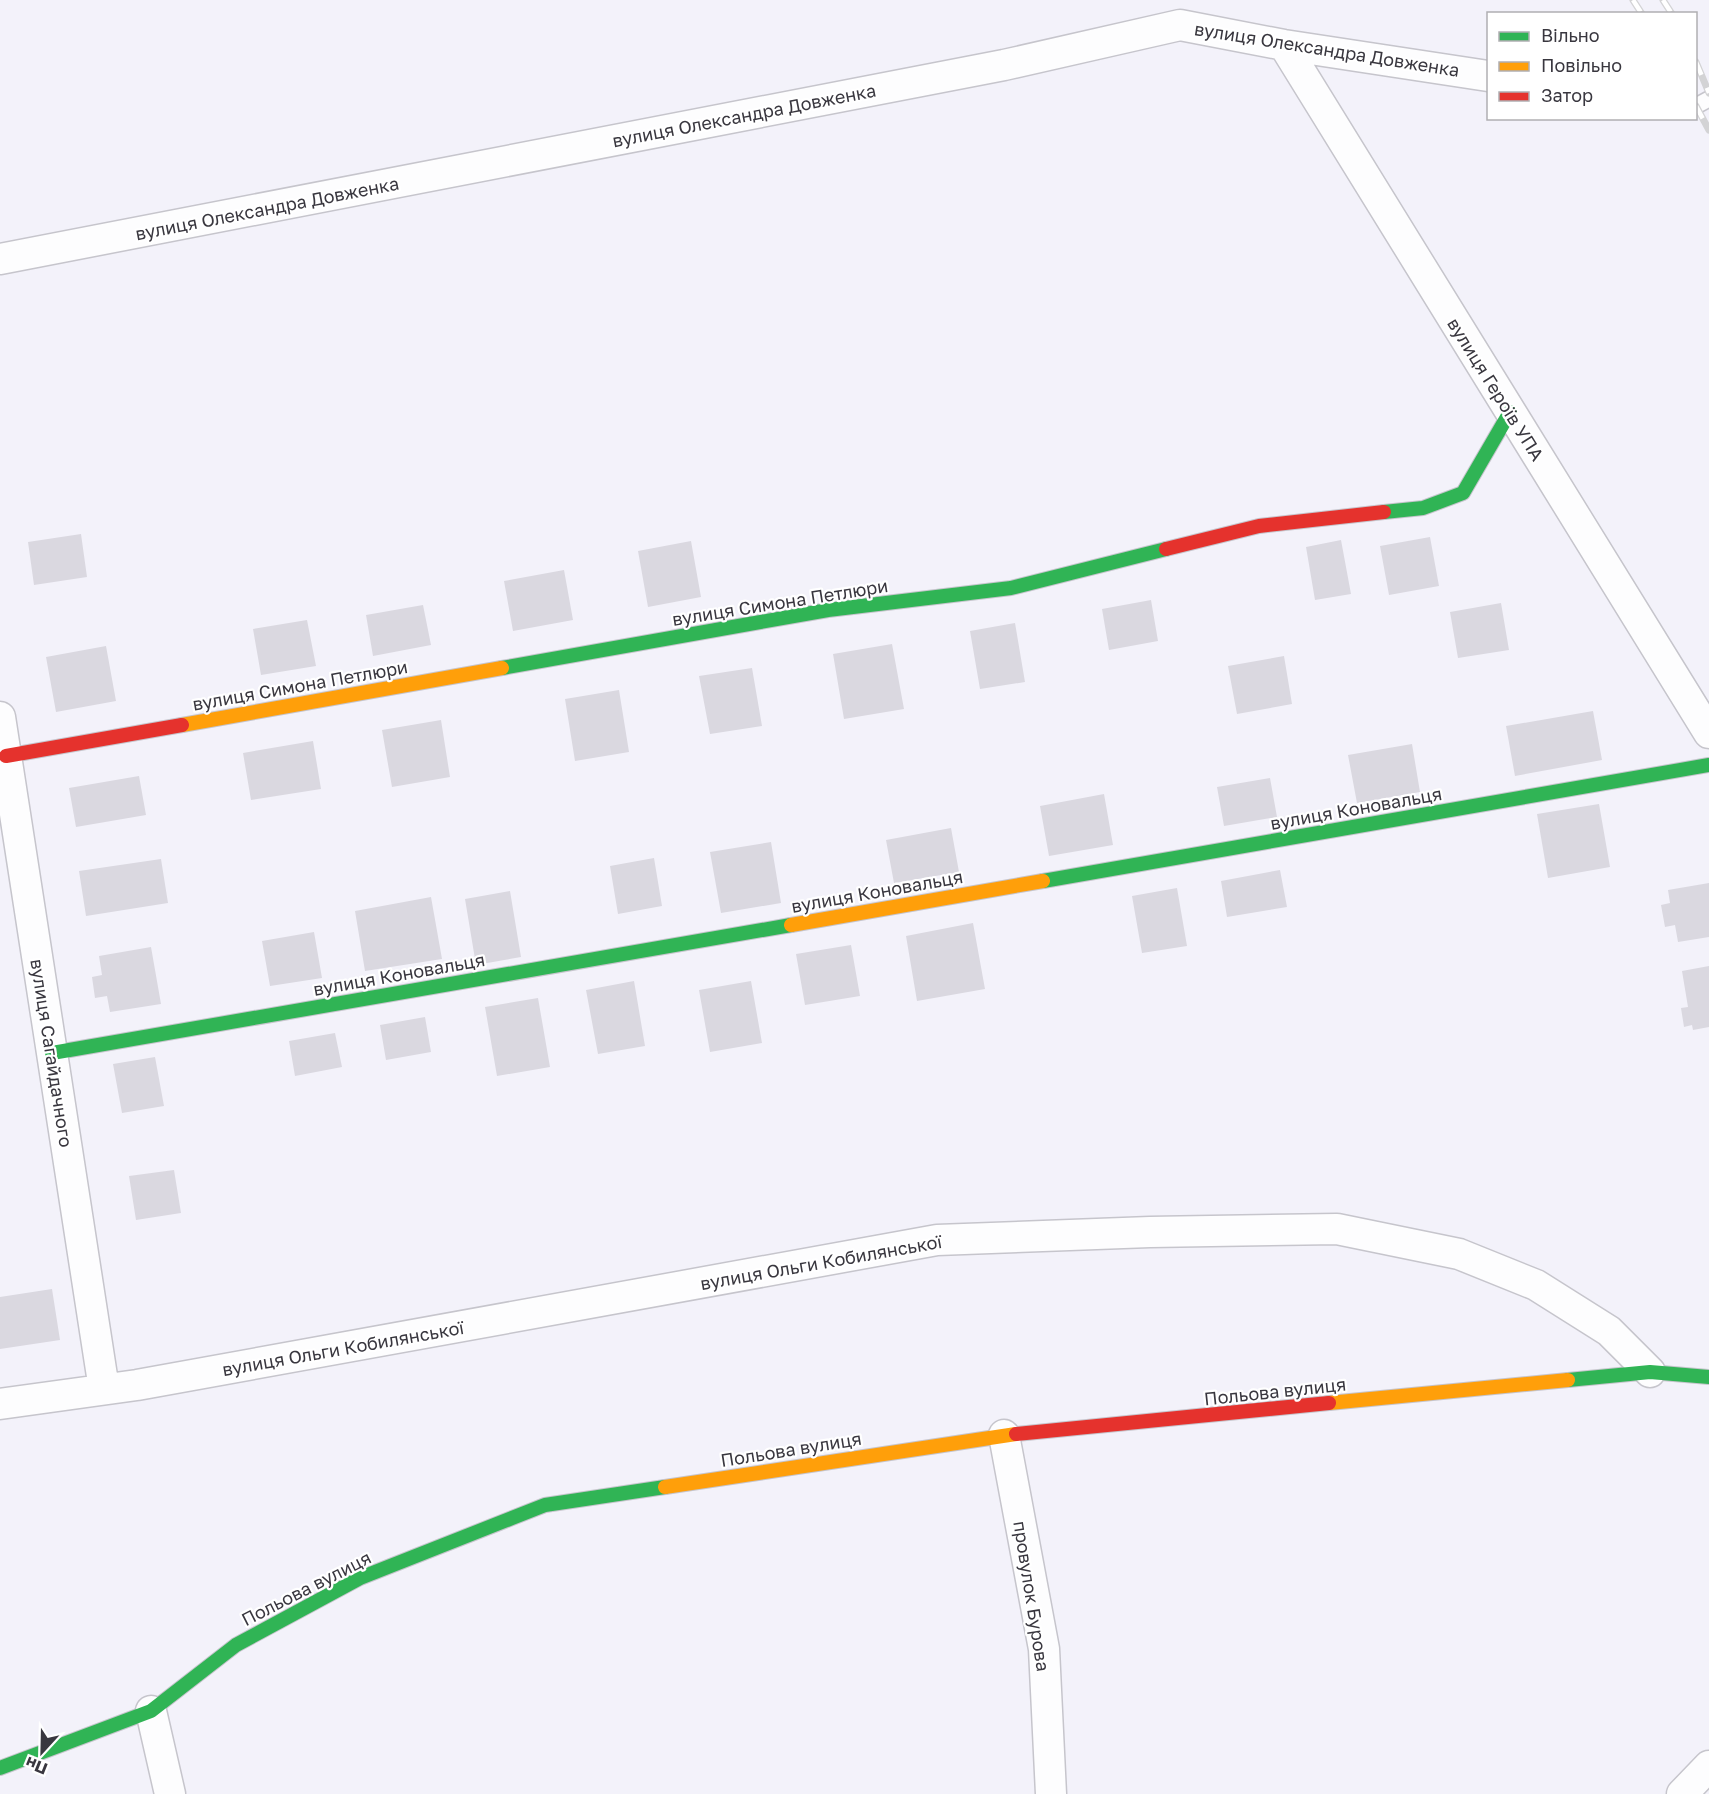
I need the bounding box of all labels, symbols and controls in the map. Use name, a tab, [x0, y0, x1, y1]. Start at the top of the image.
legend	[1487, 12, 1697, 120]
street label: вулиця Олександра Довженка	[1193, 17, 1461, 81]
text: Вільно	[1541, 24, 1600, 46]
text: Повільно	[1541, 54, 1622, 76]
street label: вулиця Олександра Довженка	[610, 79, 878, 151]
text: Затор	[1541, 84, 1593, 106]
street label: вулиця Олександра Довженка	[133, 172, 401, 244]
street label: вулиця Героїв УПА	[1443, 313, 1549, 465]
street label: вулиця Симона Петлюри	[671, 574, 889, 630]
street label: вулиця Симона Петлюри	[191, 655, 409, 715]
street label: вулиця Коновальця	[1268, 782, 1444, 834]
street label: вулиця Коновальця	[789, 865, 965, 917]
street label: вулиця Коновальця	[311, 948, 487, 1000]
street label: вулиця Сагайдачного	[26, 957, 78, 1149]
street label: вулиця Ольги Кобилянської	[698, 1230, 945, 1294]
street label: вулиця Ольги Кобилянської	[220, 1316, 467, 1380]
street label: Польова вулиця	[1203, 1373, 1347, 1409]
street label: Польова вулиця	[719, 1427, 863, 1471]
street label: провулок Бурова	[1009, 1519, 1055, 1673]
street label: Польова вулиця	[237, 1546, 375, 1630]
north arrow	[12, 1722, 72, 1782]
text: Пн	[23, 1753, 50, 1779]

